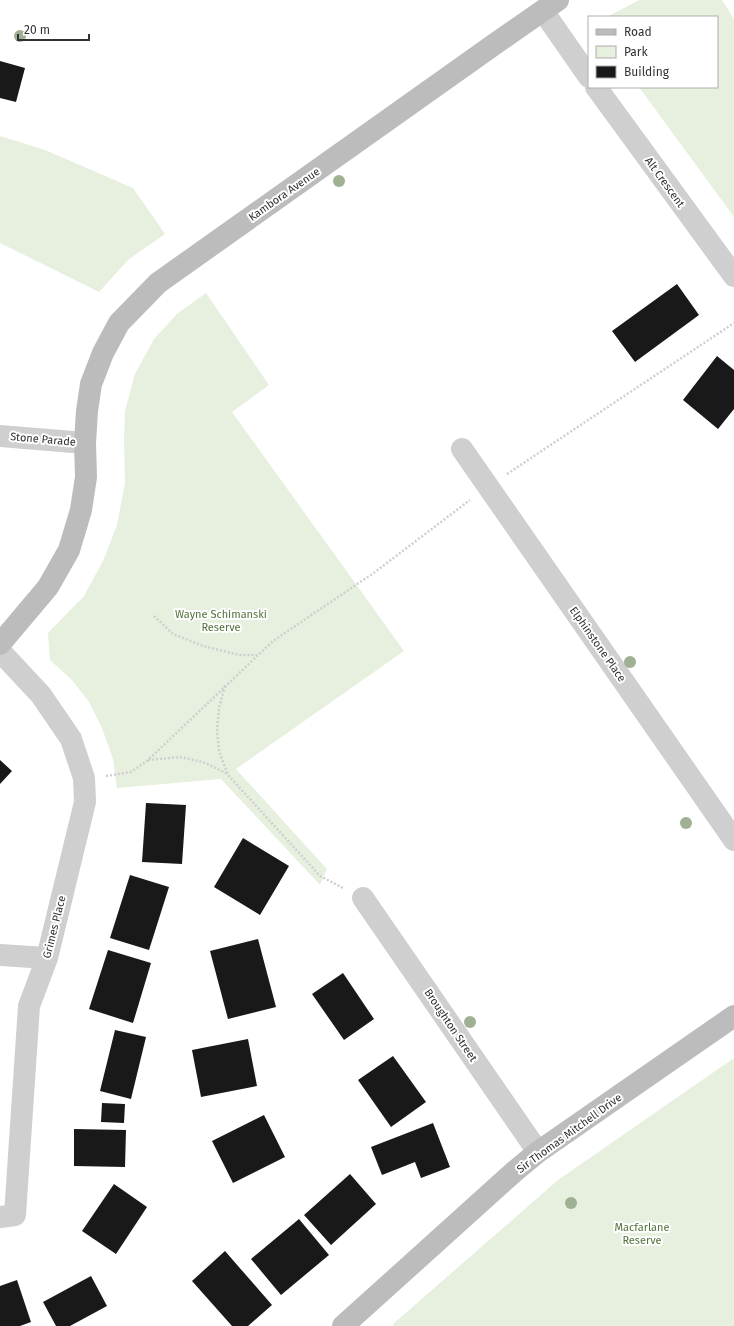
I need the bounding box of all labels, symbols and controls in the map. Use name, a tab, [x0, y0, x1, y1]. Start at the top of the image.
scale bar	[18, 16, 89, 42]
legend	[588, 16, 718, 88]
text: 20 m	[24, 23, 50, 37]
text: Road	[624, 25, 652, 39]
text: Park	[624, 45, 648, 59]
text: Building	[624, 65, 670, 79]
street label: Alt Crescent	[642, 155, 687, 210]
street label: Kambora Avenue	[246, 165, 322, 224]
street label: Stone Parade	[10, 430, 76, 449]
street label: Elphinstone Place	[567, 604, 628, 684]
park label: Wayne Schimanski Reserve	[175, 608, 267, 634]
street label: Grimes Place	[40, 894, 69, 960]
street label: Broughton Street	[421, 986, 480, 1064]
street label: Sir Thomas Mitchell Drive	[514, 1091, 624, 1176]
park label: Macfarlane Reserve	[614, 1221, 670, 1247]

